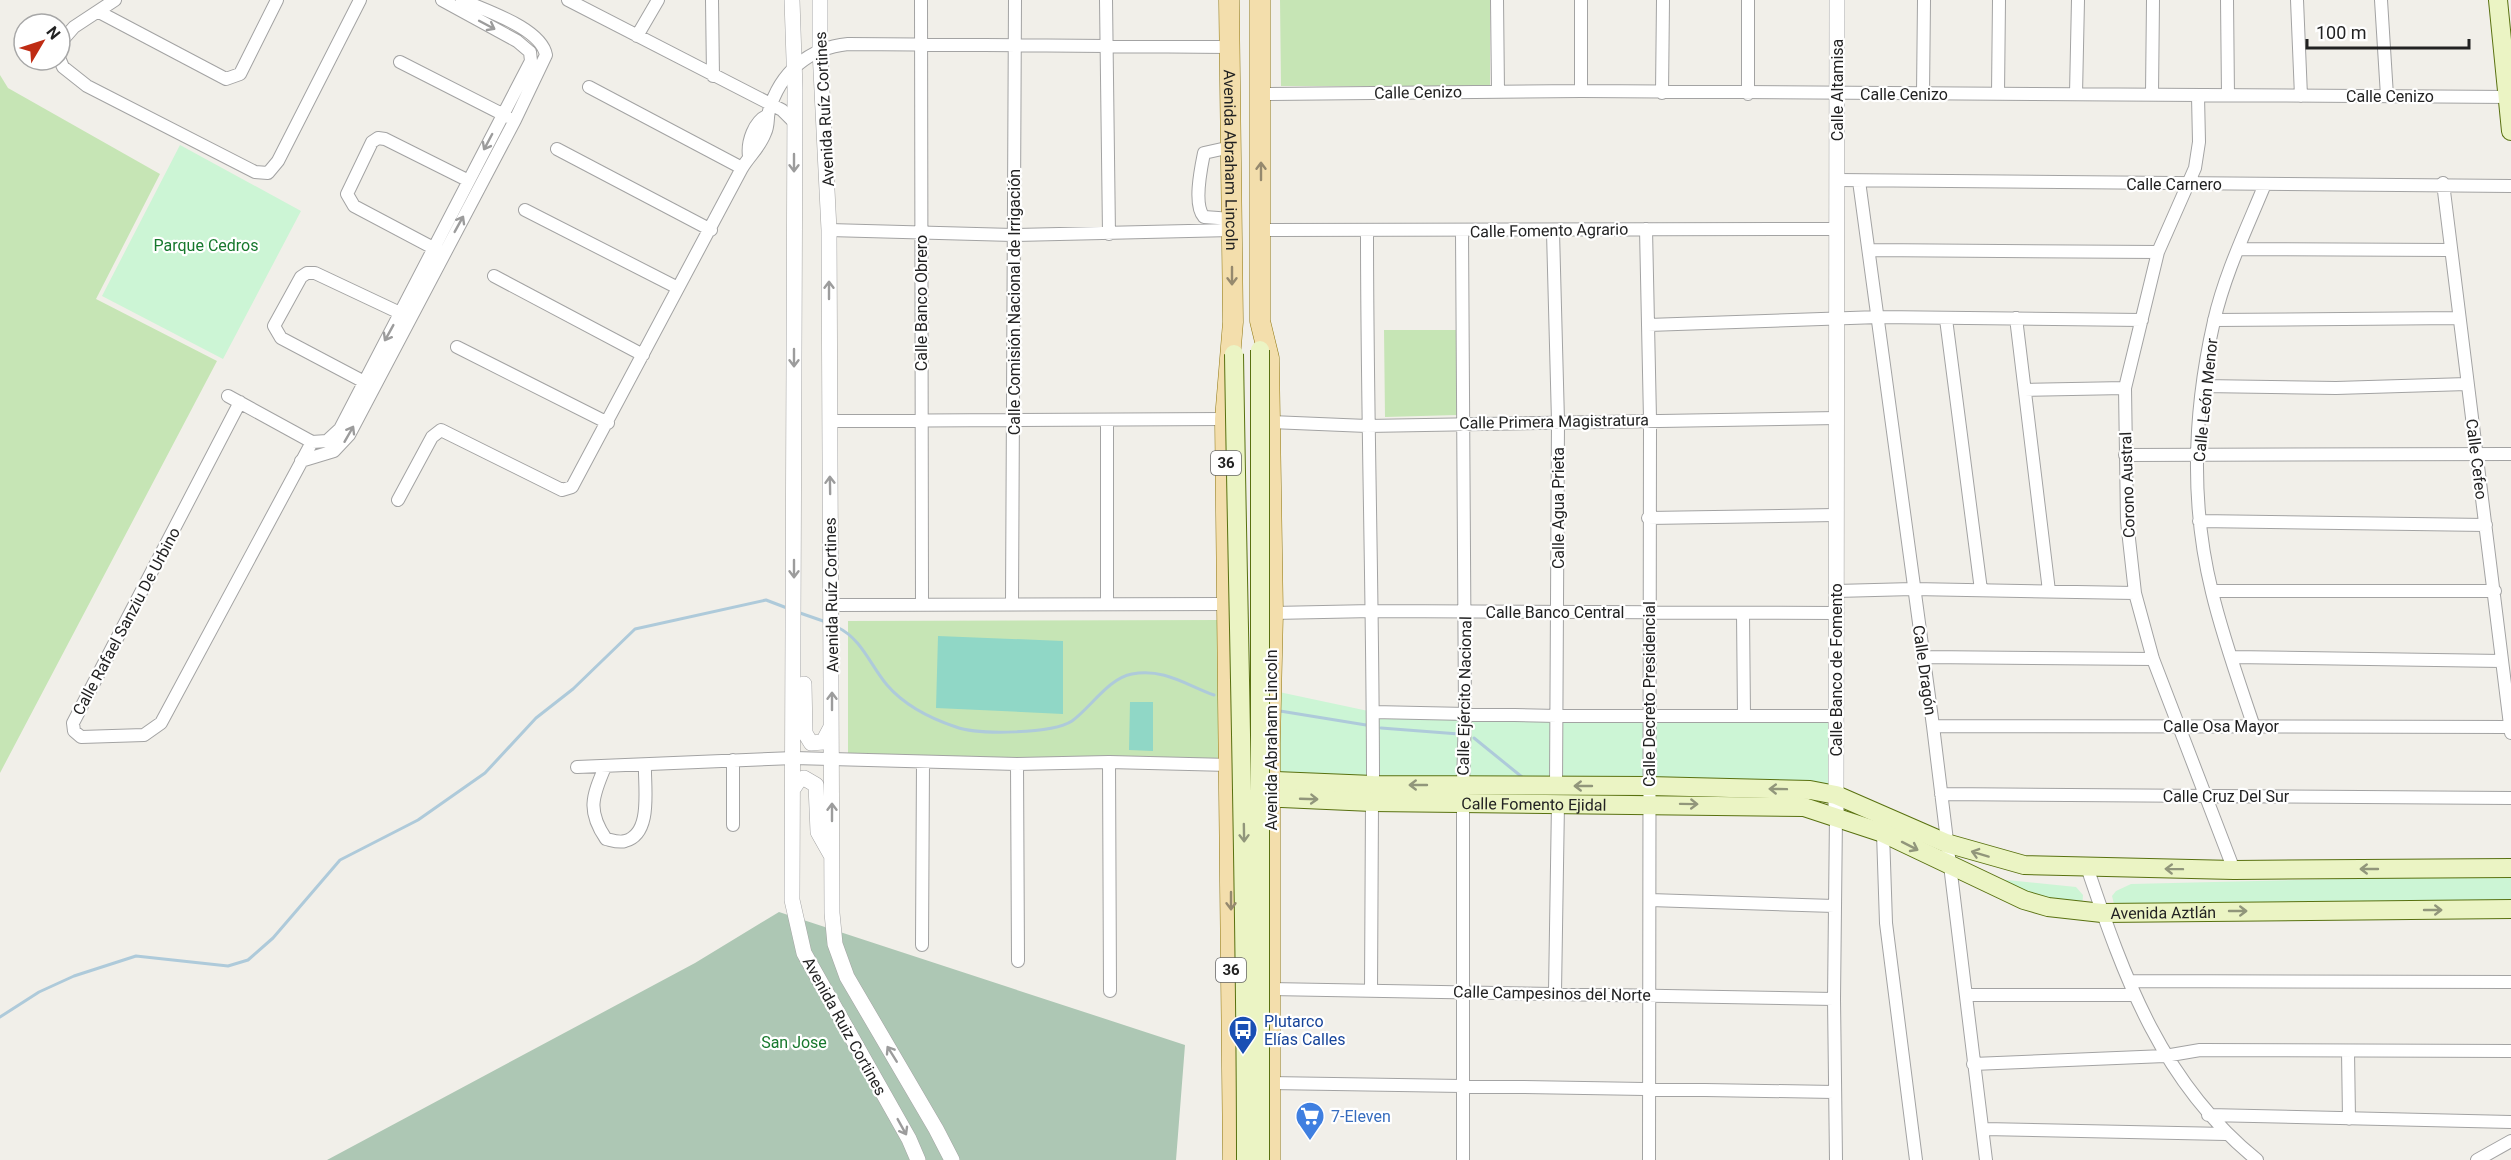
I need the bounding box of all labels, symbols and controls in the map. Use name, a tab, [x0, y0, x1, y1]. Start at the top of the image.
north arrow	[12, 12, 72, 72]
scale bar	[2307, 12, 2469, 50]
one-way arrow	[478, 19, 495, 31]
text: 100 m	[2316, 22, 2367, 43]
text: N	[42, 23, 64, 43]
street label: Avenida Ruíz Cortines	[811, 31, 838, 187]
street label: Calle Altamisa	[1828, 39, 1847, 141]
street label: Avenida Abraham Lincoln	[1220, 69, 1241, 251]
street label: Calle Cenizo	[1374, 82, 1462, 103]
street label: Calle Cenizo	[1860, 85, 1948, 104]
street label: Calle Cenizo	[2346, 87, 2434, 106]
one-way arrow	[482, 132, 493, 150]
one-way arrow	[788, 153, 800, 173]
one-way arrow	[1255, 162, 1267, 182]
street label: Calle Comisión Nacional de Irrigación	[1005, 169, 1024, 435]
street label: Calle Carnero	[2126, 175, 2222, 194]
one-way arrow	[453, 216, 465, 233]
street label: Calle Fomento Agrario	[1470, 220, 1628, 241]
street label: Calle Banco Obrero	[912, 235, 931, 371]
park label: Parque Cedros	[154, 236, 258, 255]
one-way arrow	[1226, 265, 1238, 285]
one-way arrow	[823, 280, 835, 300]
one-way arrow	[383, 324, 394, 342]
street label: Calle León Menor	[2190, 337, 2221, 463]
one-way arrow	[788, 348, 800, 368]
street label: Calle Primera Magistratura	[1459, 410, 1649, 433]
street label: Calle Cefeo	[2462, 418, 2491, 501]
one-way arrow	[344, 426, 356, 443]
street label: Corono Austral	[2116, 432, 2139, 538]
street label: Calle Agua Prieta	[1549, 447, 1568, 569]
road number: 36	[1211, 451, 1241, 475]
one-way arrow	[824, 475, 835, 495]
street label: Avenida Ruíz Cortines	[821, 517, 842, 673]
street label: Calle Rafael Sanziu De Urbino	[69, 524, 184, 718]
one-way arrow	[788, 559, 800, 579]
street label: Calle Banco de Fomento	[1827, 583, 1846, 757]
street label: Calle Decreto Presidencial	[1640, 601, 1659, 787]
street label: Calle Banco Central	[1486, 603, 1625, 622]
street label: Calle Ejército Nacional	[1454, 616, 1475, 776]
street label: Calle Dragón	[1909, 624, 1940, 716]
street label: Avenida Abraham Lincoln	[1262, 650, 1281, 830]
one-way arrow	[826, 691, 838, 711]
street label: Calle Osa Mayor	[2163, 717, 2280, 736]
one-way arrow	[1408, 779, 1428, 791]
one-way arrow	[1574, 780, 1594, 791]
one-way arrow	[1769, 784, 1789, 795]
street label: Calle Cruz Del Sur	[2163, 787, 2290, 806]
one-way arrow	[1299, 793, 1319, 805]
street label: Calle Fomento Ejidal	[1461, 794, 1607, 815]
one-way arrow	[1679, 799, 1699, 810]
one-way arrow	[826, 803, 838, 823]
one-way arrow	[1238, 822, 1250, 842]
one-way arrow	[1900, 841, 1918, 853]
one-way arrow	[1971, 848, 1990, 859]
one-way arrow	[2164, 863, 2184, 874]
one-way arrow	[2359, 863, 2379, 875]
one-way arrow	[1225, 890, 1237, 910]
street label: Avenida Aztlán	[2110, 903, 2216, 923]
one-way arrow	[2423, 904, 2443, 916]
one-way arrow	[2228, 905, 2248, 917]
street label: Avenida Ruiz Cortines	[799, 954, 890, 1099]
road number: 36	[1216, 958, 1246, 982]
street label: Calle Campesinos del Norte	[1453, 982, 1651, 1005]
place label: Plutarco Elías Calles	[1264, 1012, 1346, 1049]
bus stop icon: Plutarco Elías Calles	[1227, 1014, 1259, 1056]
park label: San Jose	[761, 1033, 827, 1052]
one-way arrow	[886, 1046, 898, 1063]
supermarket icon: 7-Eleven	[1294, 1100, 1326, 1142]
place label: 7-Eleven	[1331, 1107, 1391, 1126]
one-way arrow	[897, 1117, 908, 1135]

